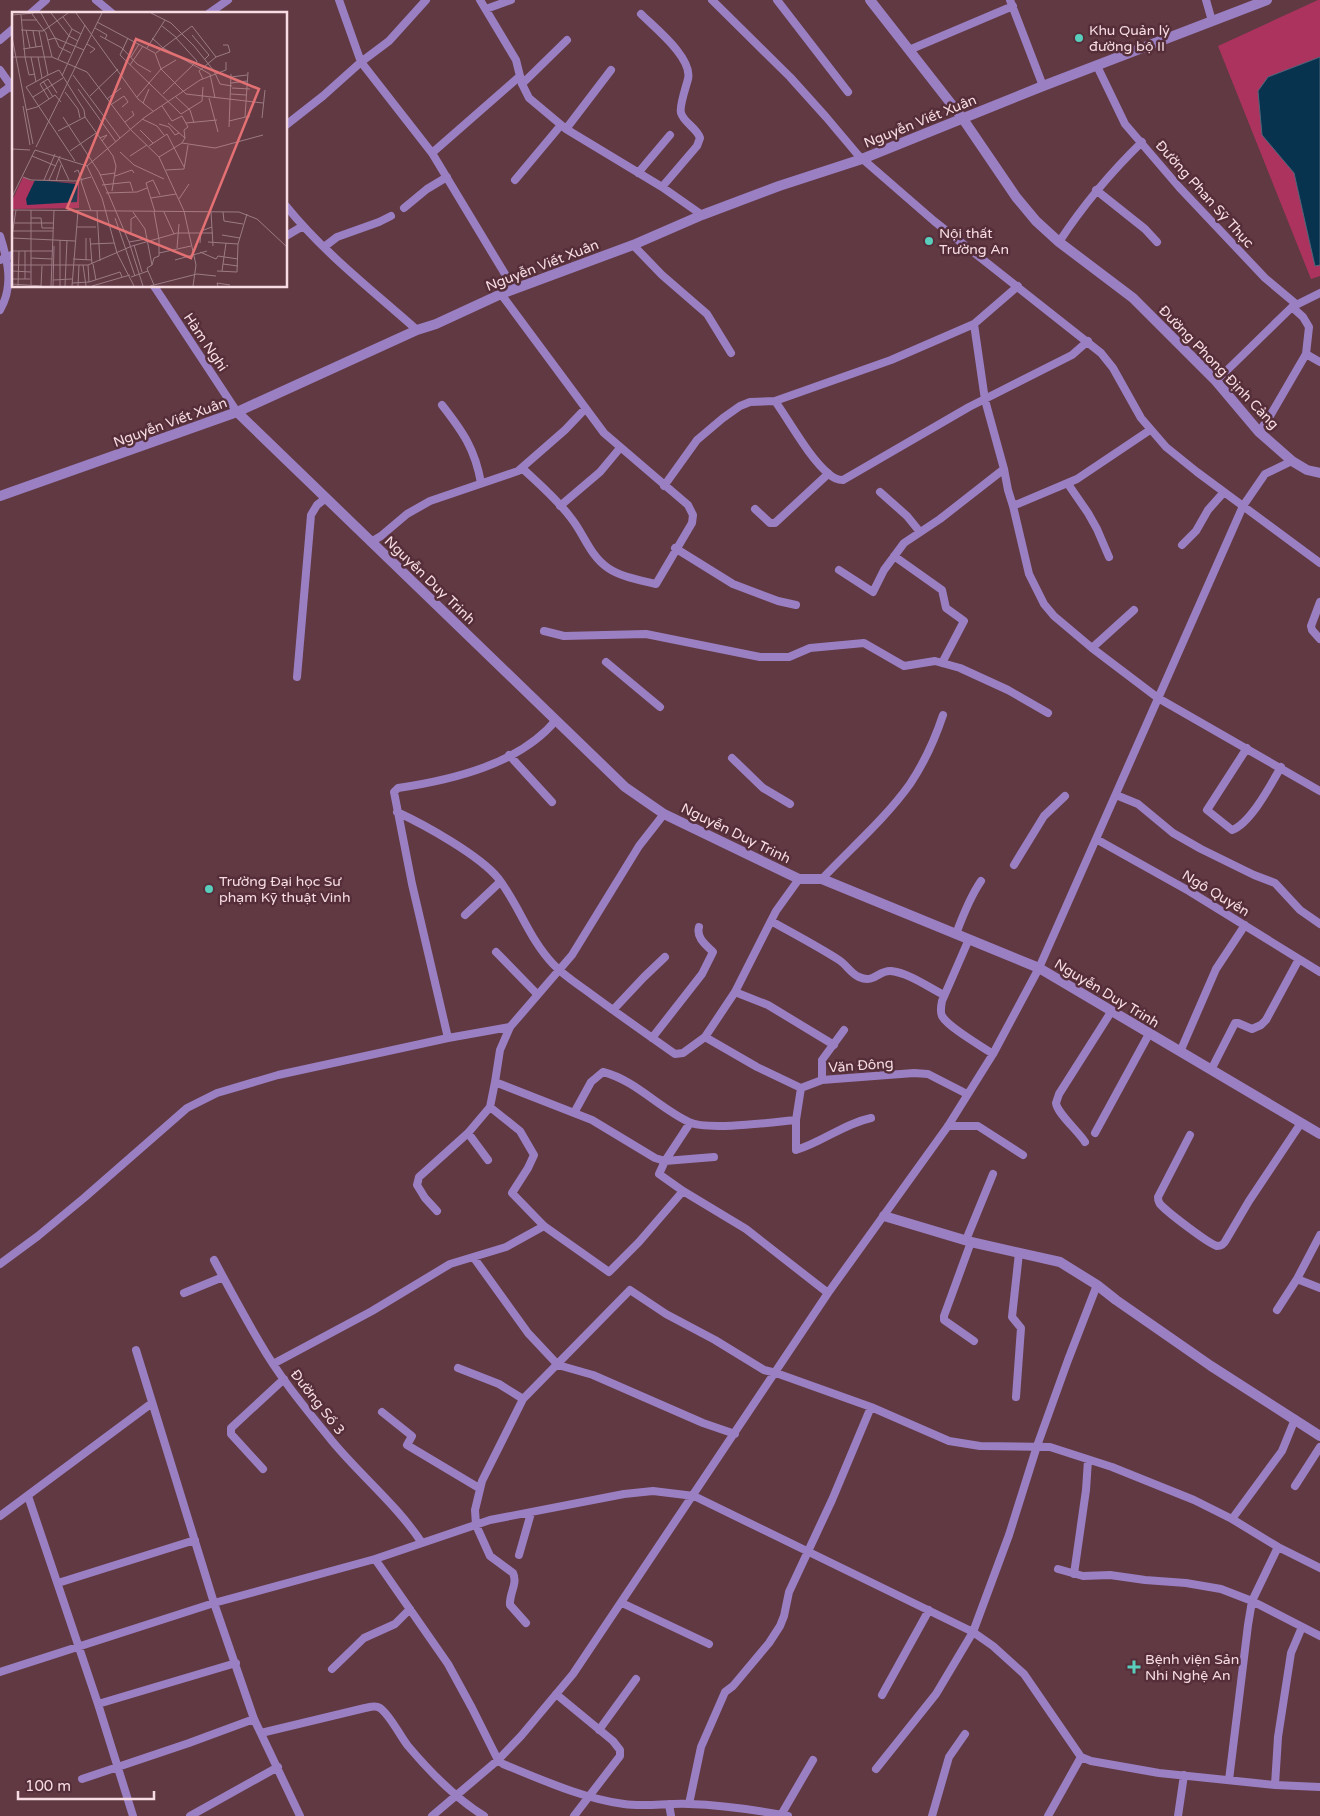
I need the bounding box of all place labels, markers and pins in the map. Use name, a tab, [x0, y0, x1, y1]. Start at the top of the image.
place label: Khu Quản lý đường bộ II	[1089, 22, 1170, 55]
marker: Khu Quản lý đường bộ II	[1073, 32, 1085, 44]
place label: Nội thất Trường An	[939, 225, 1009, 258]
marker: Nội thất Trường An	[923, 235, 935, 247]
place label: Trường Đại học Sư phạm Kỹ thuật Vinh	[219, 873, 350, 906]
marker: Trường Đại học Sư phạm Kỹ thuật Vinh	[203, 883, 215, 895]
place label: Bệnh viện Sản Nhi Nghệ An	[1145, 1651, 1239, 1684]
marker: Bệnh viện Sản Nhi Nghệ An	[1127, 1660, 1141, 1674]

